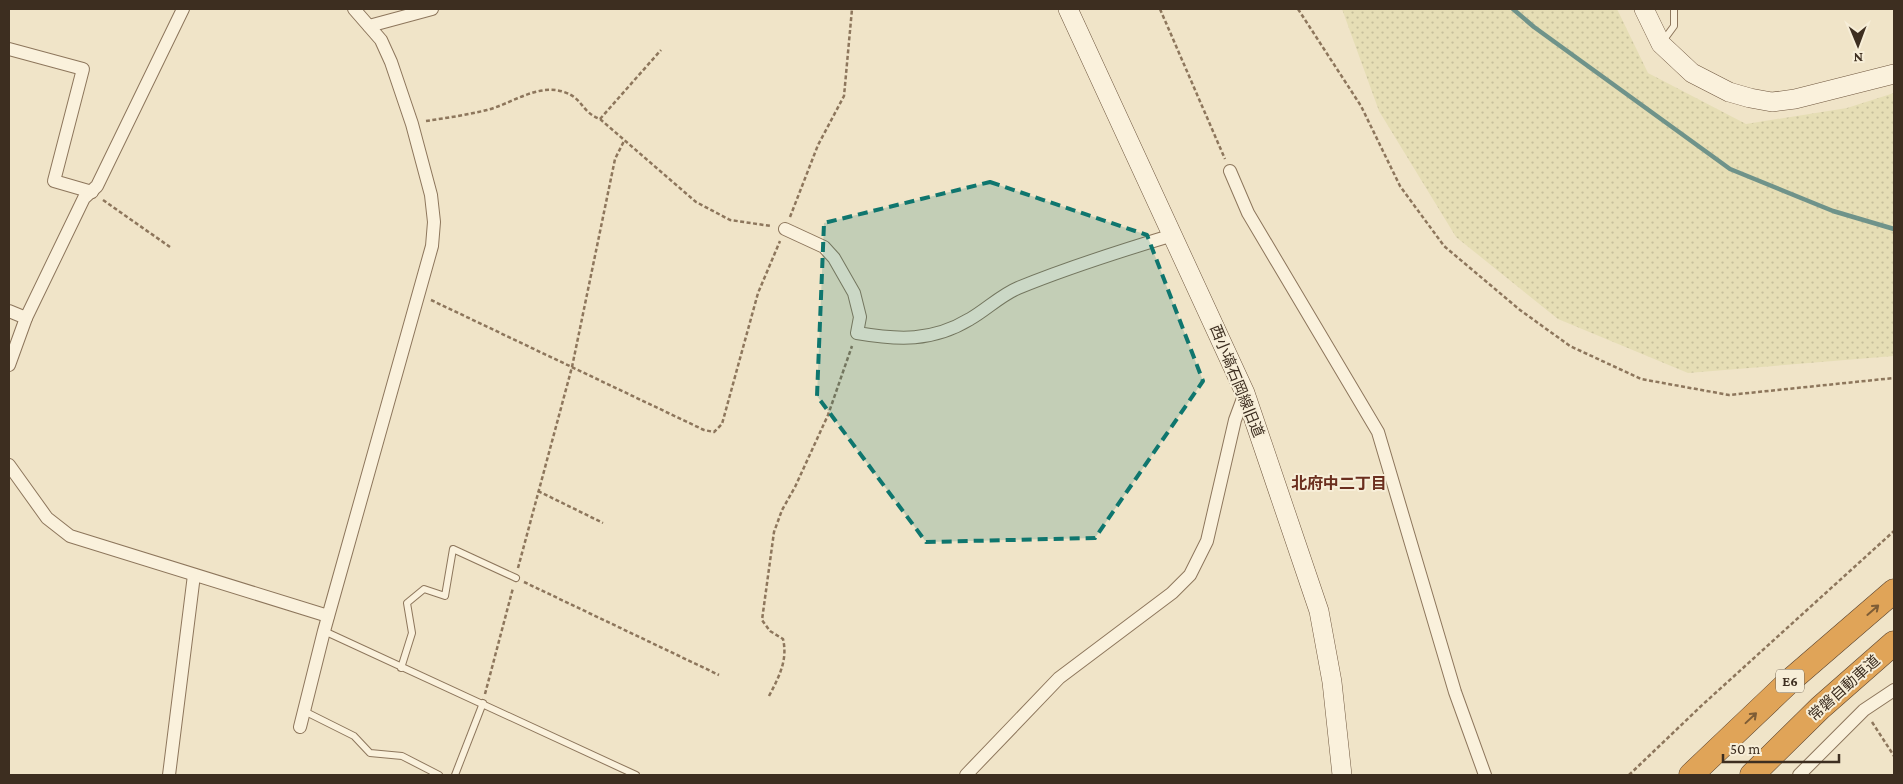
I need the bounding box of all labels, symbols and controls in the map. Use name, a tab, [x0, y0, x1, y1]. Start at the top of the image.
north arrow	[1833, 20, 1883, 70]
text: N	[1853, 50, 1863, 66]
street label: 西小塙石岡線旧道	[1207, 322, 1267, 440]
district label: 北府中二丁目	[1291, 475, 1387, 492]
one-way arrow	[1866, 604, 1879, 615]
street label: 常磐自動車道	[1805, 652, 1883, 724]
road number: E6	[1776, 669, 1804, 692]
one-way arrow	[1745, 712, 1758, 724]
scale bar	[1723, 732, 1839, 764]
text: 50 m	[1730, 741, 1760, 757]

